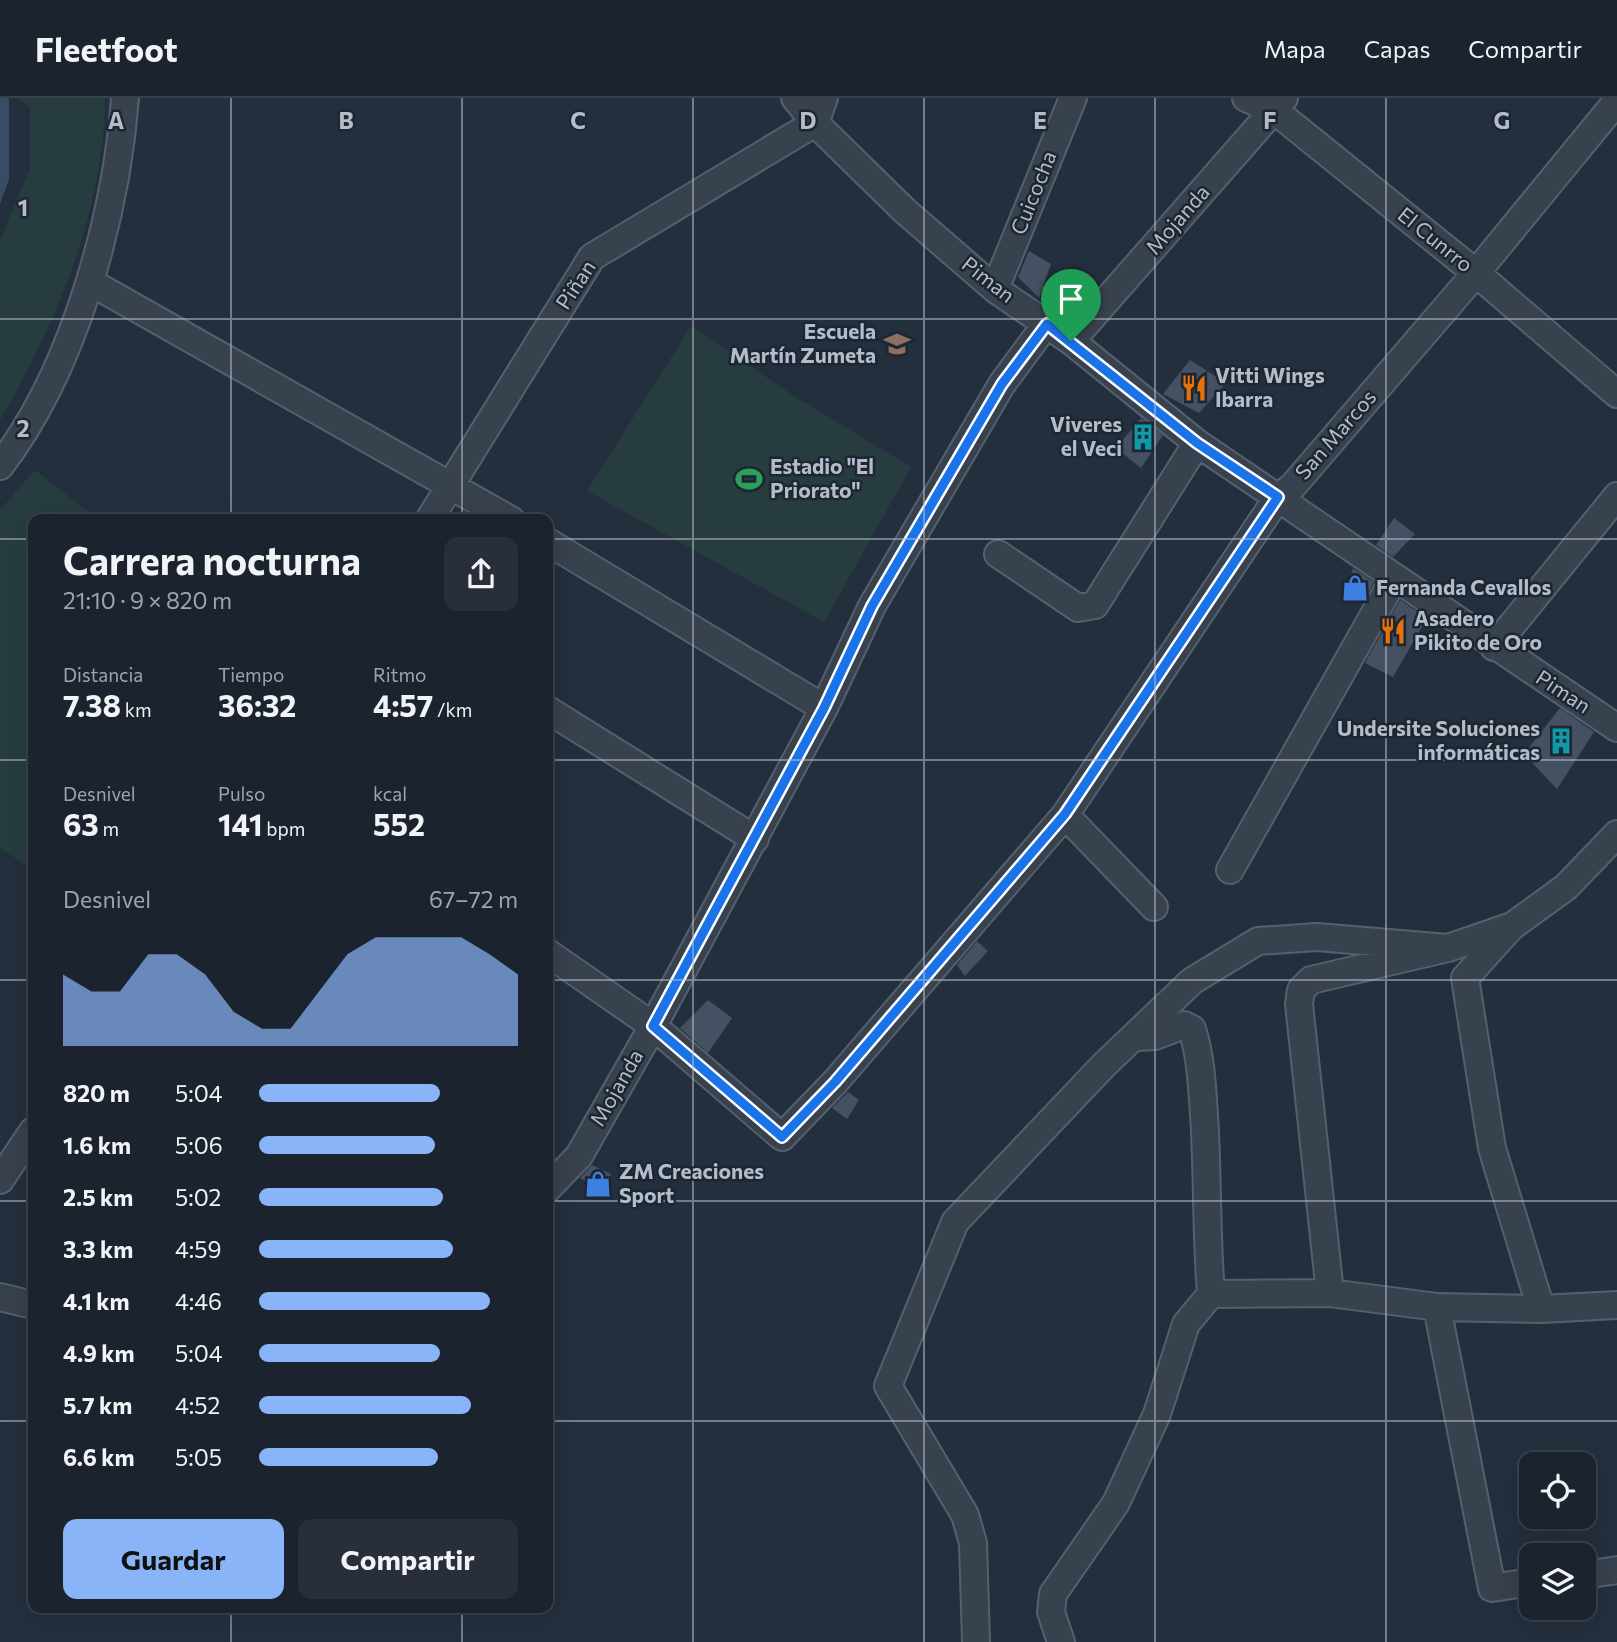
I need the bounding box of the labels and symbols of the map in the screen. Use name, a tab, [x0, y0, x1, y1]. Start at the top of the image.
text: A	[108, 106, 125, 134]
text: B	[338, 106, 354, 134]
text: C	[570, 106, 586, 134]
text: D	[800, 106, 817, 134]
text: E	[1033, 106, 1047, 134]
text: F	[1263, 106, 1277, 134]
text: G	[1494, 106, 1510, 134]
street label: Cuicocha	[1005, 147, 1061, 238]
street label: Mojanda	[1140, 179, 1214, 259]
text: 1	[18, 193, 28, 221]
street label: El Cunrro	[1394, 201, 1478, 277]
street label: Piman	[958, 251, 1020, 307]
street label: Piñan	[550, 255, 600, 313]
pin	[1041, 269, 1101, 341]
place label: Escuela Martín Zumeta	[730, 318, 876, 367]
school or university icon: Escuela Martín Zumeta	[882, 329, 912, 359]
place label: Vitti Wings Ibarra	[1215, 362, 1325, 411]
restaurant icon: Vitti Wings Ibarra	[1179, 373, 1209, 403]
street label: San Marcos	[1289, 384, 1381, 484]
place label: Viveres el Veci	[1050, 411, 1122, 460]
text: 2	[16, 414, 30, 442]
building icon: Viveres el Veci	[1128, 422, 1158, 452]
place label: Estadio "El Priorato"	[770, 453, 874, 502]
sports icon: Estadio "El Priorato"	[734, 464, 764, 494]
shop icon: Fernanda Cevallos	[1340, 573, 1370, 603]
place label: Fernanda Cevallos	[1376, 574, 1551, 599]
place label: Asadero Pikito de Oro	[1414, 605, 1542, 654]
restaurant icon: Asadero Pikito de Oro	[1378, 616, 1408, 646]
street label: Piman	[1532, 664, 1596, 718]
place label: Undersite Soluciones informáticas	[1337, 715, 1540, 764]
building icon: Undersite Soluciones informáticas	[1546, 726, 1576, 756]
street label: Mojanda	[584, 1045, 648, 1130]
place label: ZM Creaciones Sport	[619, 1158, 764, 1207]
shop icon: ZM Creaciones Sport	[583, 1169, 613, 1199]

